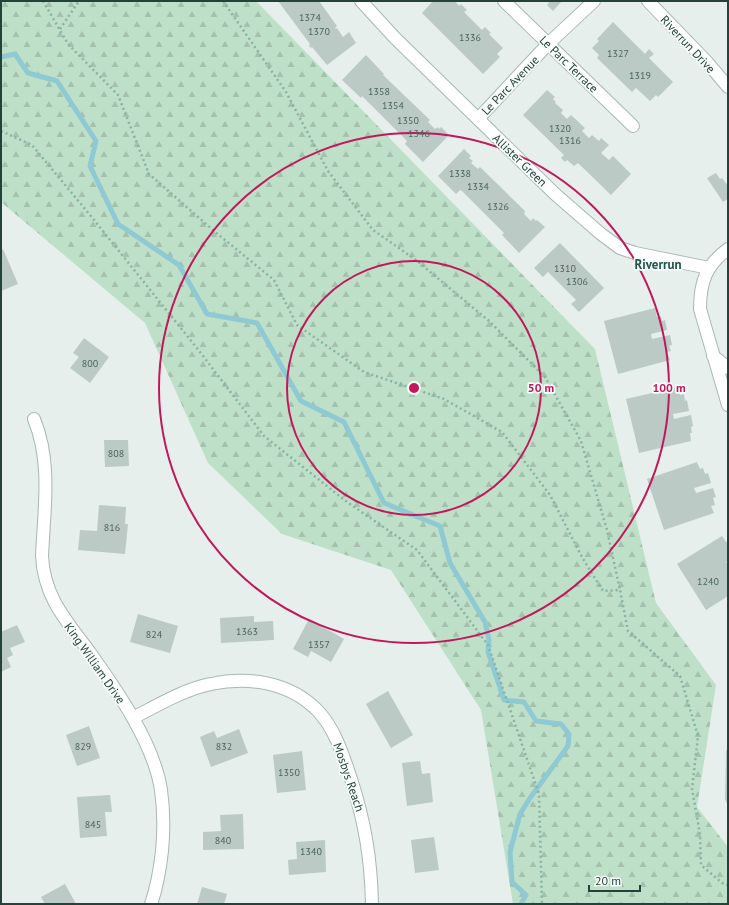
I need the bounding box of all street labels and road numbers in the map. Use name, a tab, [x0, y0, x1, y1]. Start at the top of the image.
street label: Riverrun Drive	[657, 12, 719, 76]
street label: Le Parc Terrace	[537, 32, 601, 96]
street label: Le Parc Avenue	[478, 52, 542, 118]
street label: Allister Green	[490, 130, 550, 190]
street label: King William Drive	[61, 620, 129, 706]
street label: Mosbys Reach	[330, 741, 368, 813]

